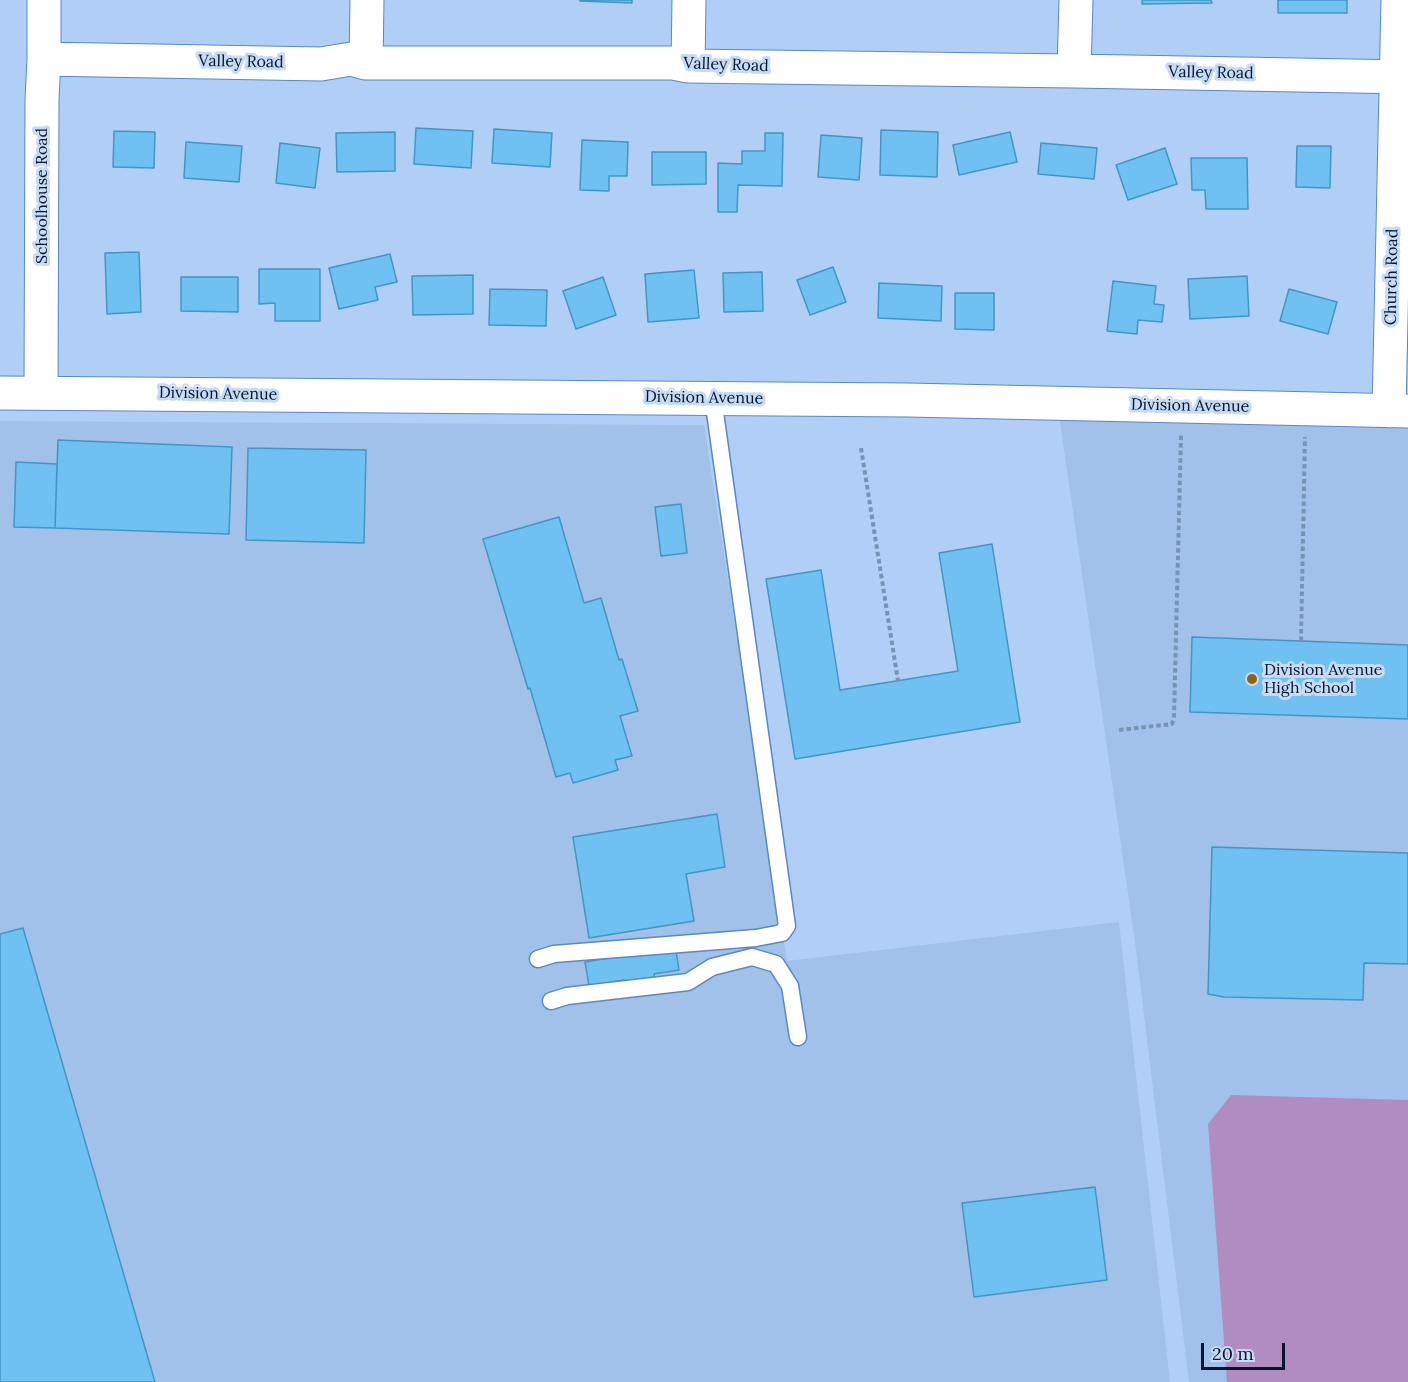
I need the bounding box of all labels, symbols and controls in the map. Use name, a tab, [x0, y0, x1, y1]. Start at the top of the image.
street label: Valley Road	[198, 52, 284, 72]
street label: Valley Road	[683, 54, 769, 76]
street label: Valley Road	[1168, 63, 1254, 83]
street label: Schoolhouse Road	[32, 128, 52, 264]
street label: Church Road	[1382, 229, 1402, 325]
street label: Division Avenue	[159, 383, 277, 405]
street label: Division Avenue	[645, 387, 763, 409]
street label: Division Avenue	[1131, 395, 1249, 417]
place label: Division Avenue High School	[1264, 660, 1382, 698]
marker: Division Avenue High School	[1245, 672, 1259, 686]
scale bar	[1204, 1331, 1288, 1369]
text: 20 m	[1212, 1342, 1254, 1365]

